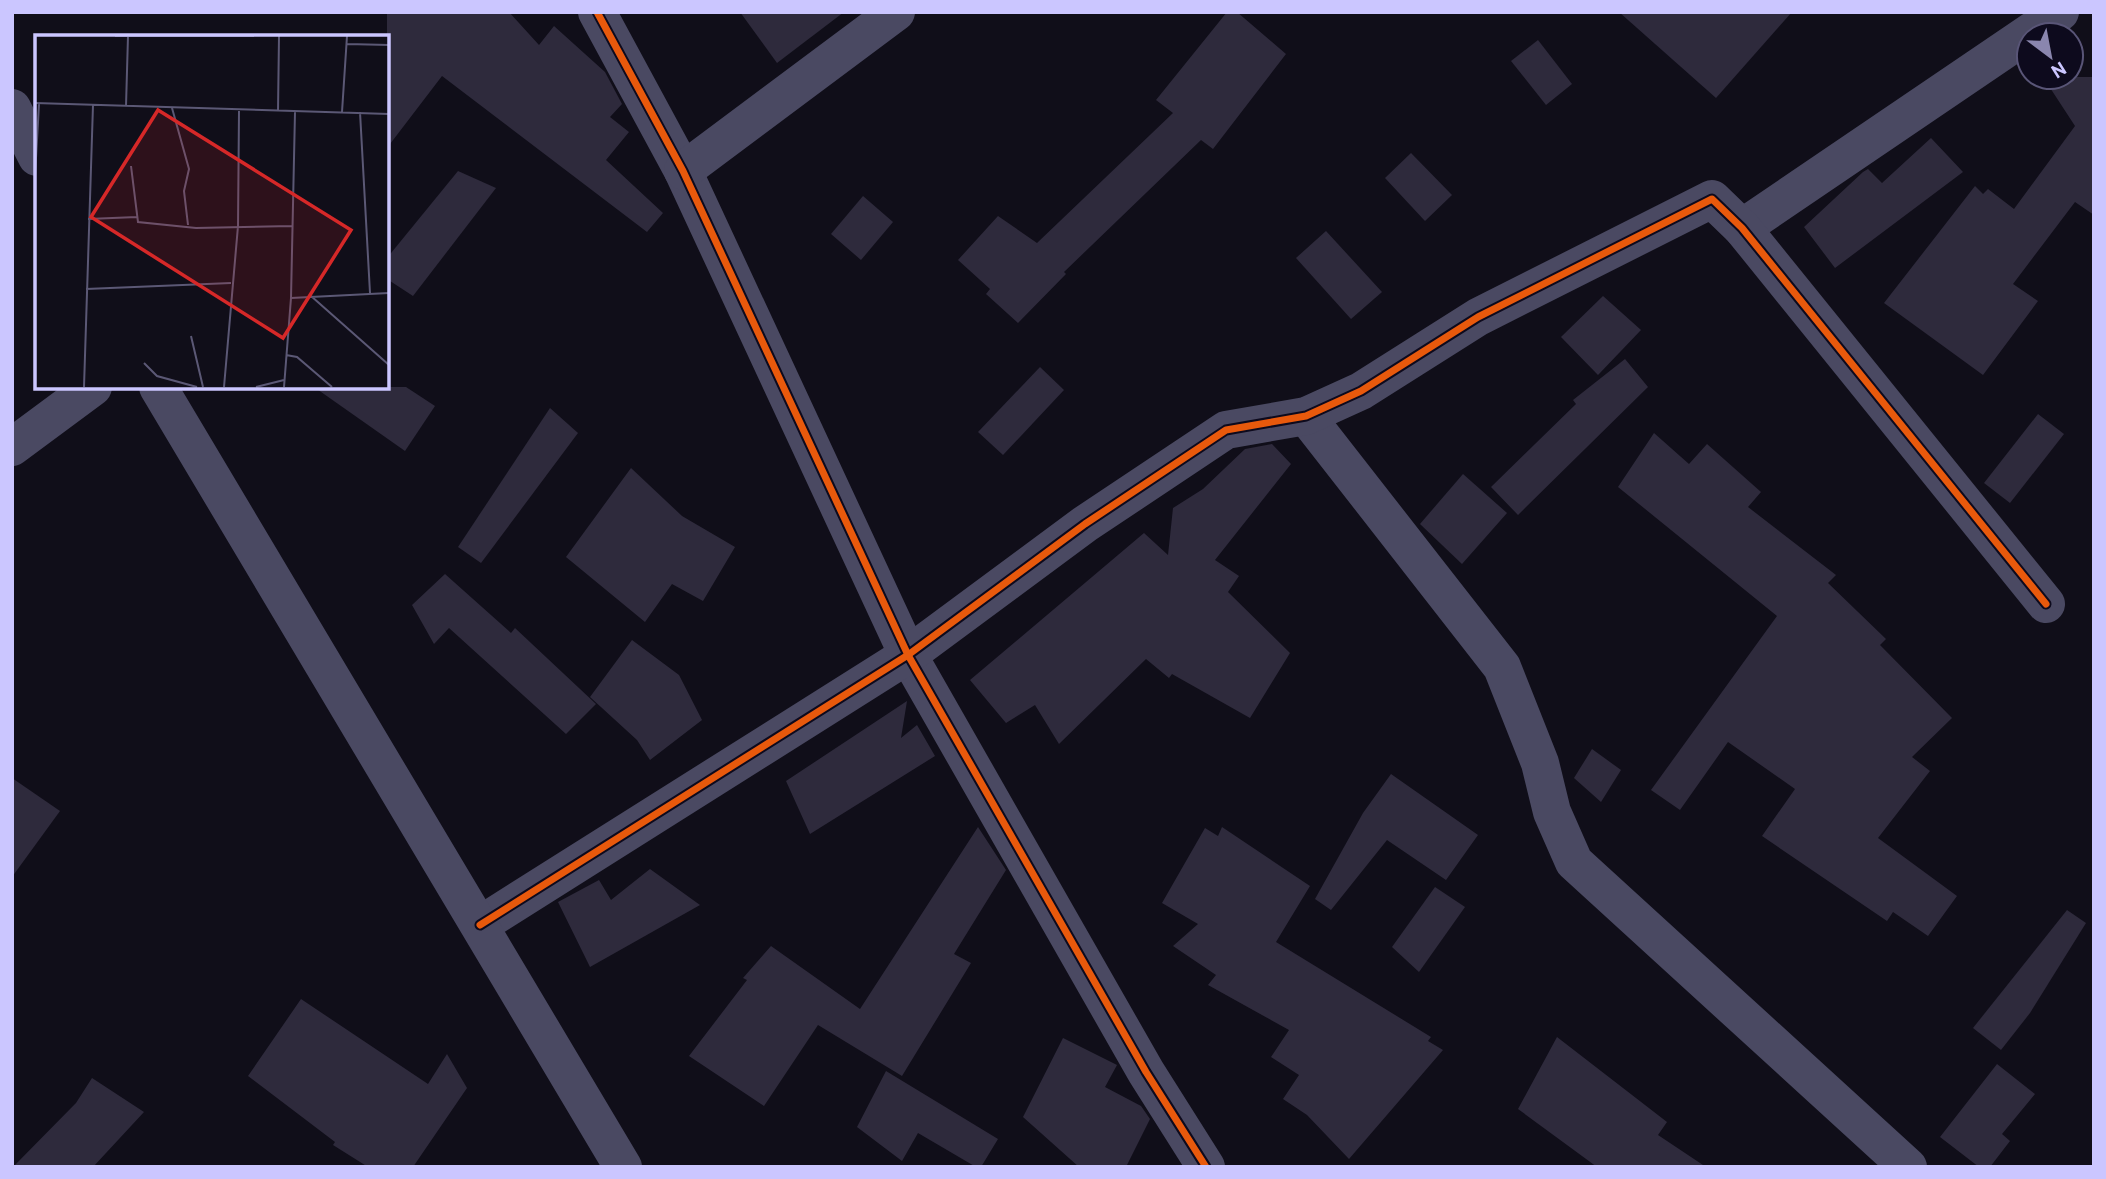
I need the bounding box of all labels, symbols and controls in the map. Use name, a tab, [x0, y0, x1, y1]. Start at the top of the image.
north arrow	[2015, 21, 2085, 91]
inset map	[35, 35, 388, 388]
text: N	[2046, 55, 2070, 83]

